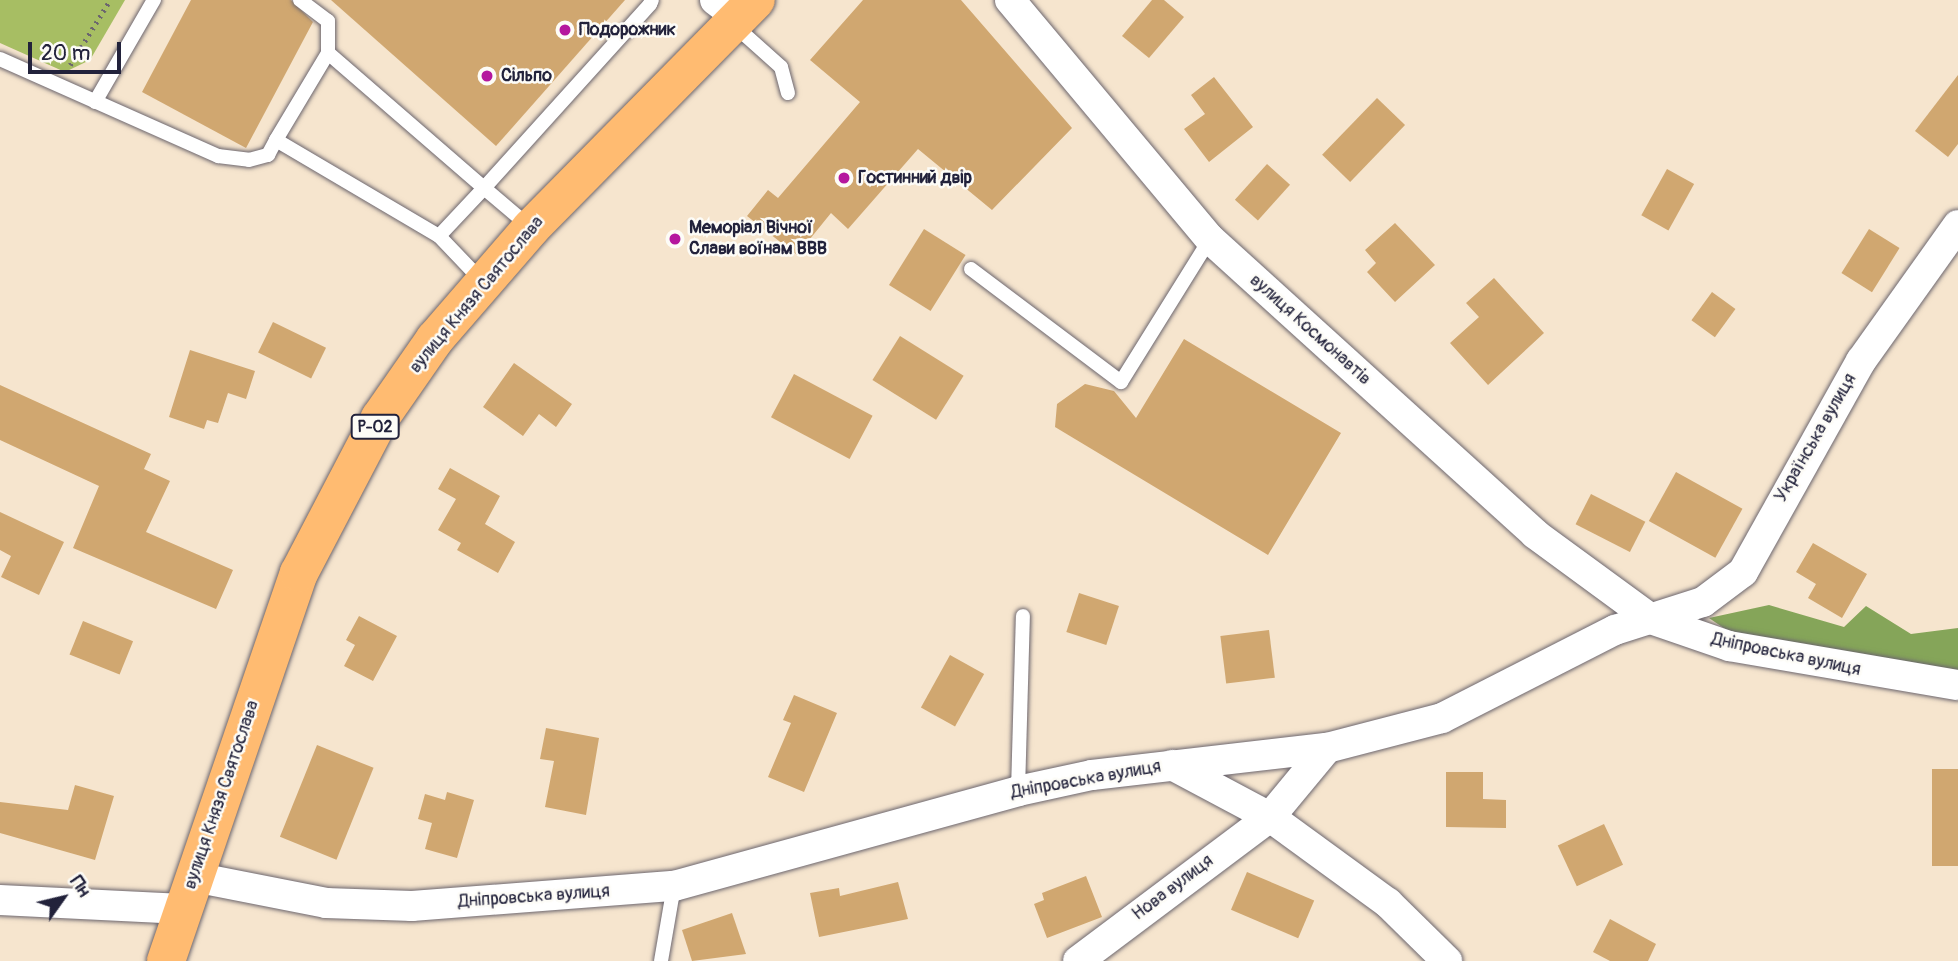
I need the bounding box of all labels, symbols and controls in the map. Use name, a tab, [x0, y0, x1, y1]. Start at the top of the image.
place label: Подорожник	[579, 19, 676, 41]
marker: Подорожник	[557, 22, 573, 38]
scale bar	[32, 28, 124, 72]
text: 20 m	[41, 40, 90, 67]
place label: Сільпо	[501, 65, 552, 87]
marker: Сільпо	[479, 68, 495, 84]
place label: Гостинний двір	[858, 167, 972, 189]
marker: Гостинний двір	[836, 170, 852, 186]
street label: вулиця Князя Святослава	[405, 212, 549, 378]
place label: Меморіал Вічної Слави воїнам ВВВ	[689, 218, 827, 260]
marker: Меморіал Вічної Слави воїнам ВВВ	[667, 231, 683, 247]
street label: вулиця Космонавтів	[1245, 270, 1375, 390]
street label: Українська вулиця	[1770, 370, 1862, 506]
road number: Р-02	[350, 414, 400, 440]
street label: Дніпровська вулиця	[1709, 629, 1863, 681]
street label: вулиця Князя Святослава	[180, 698, 264, 892]
street label: Дніпровська вулиця	[1009, 756, 1163, 804]
street label: Нова вулиця	[1128, 851, 1218, 925]
north arrow	[28, 863, 98, 933]
text: Пн	[65, 871, 96, 902]
street label: Дніпровська вулиця	[457, 881, 611, 913]

